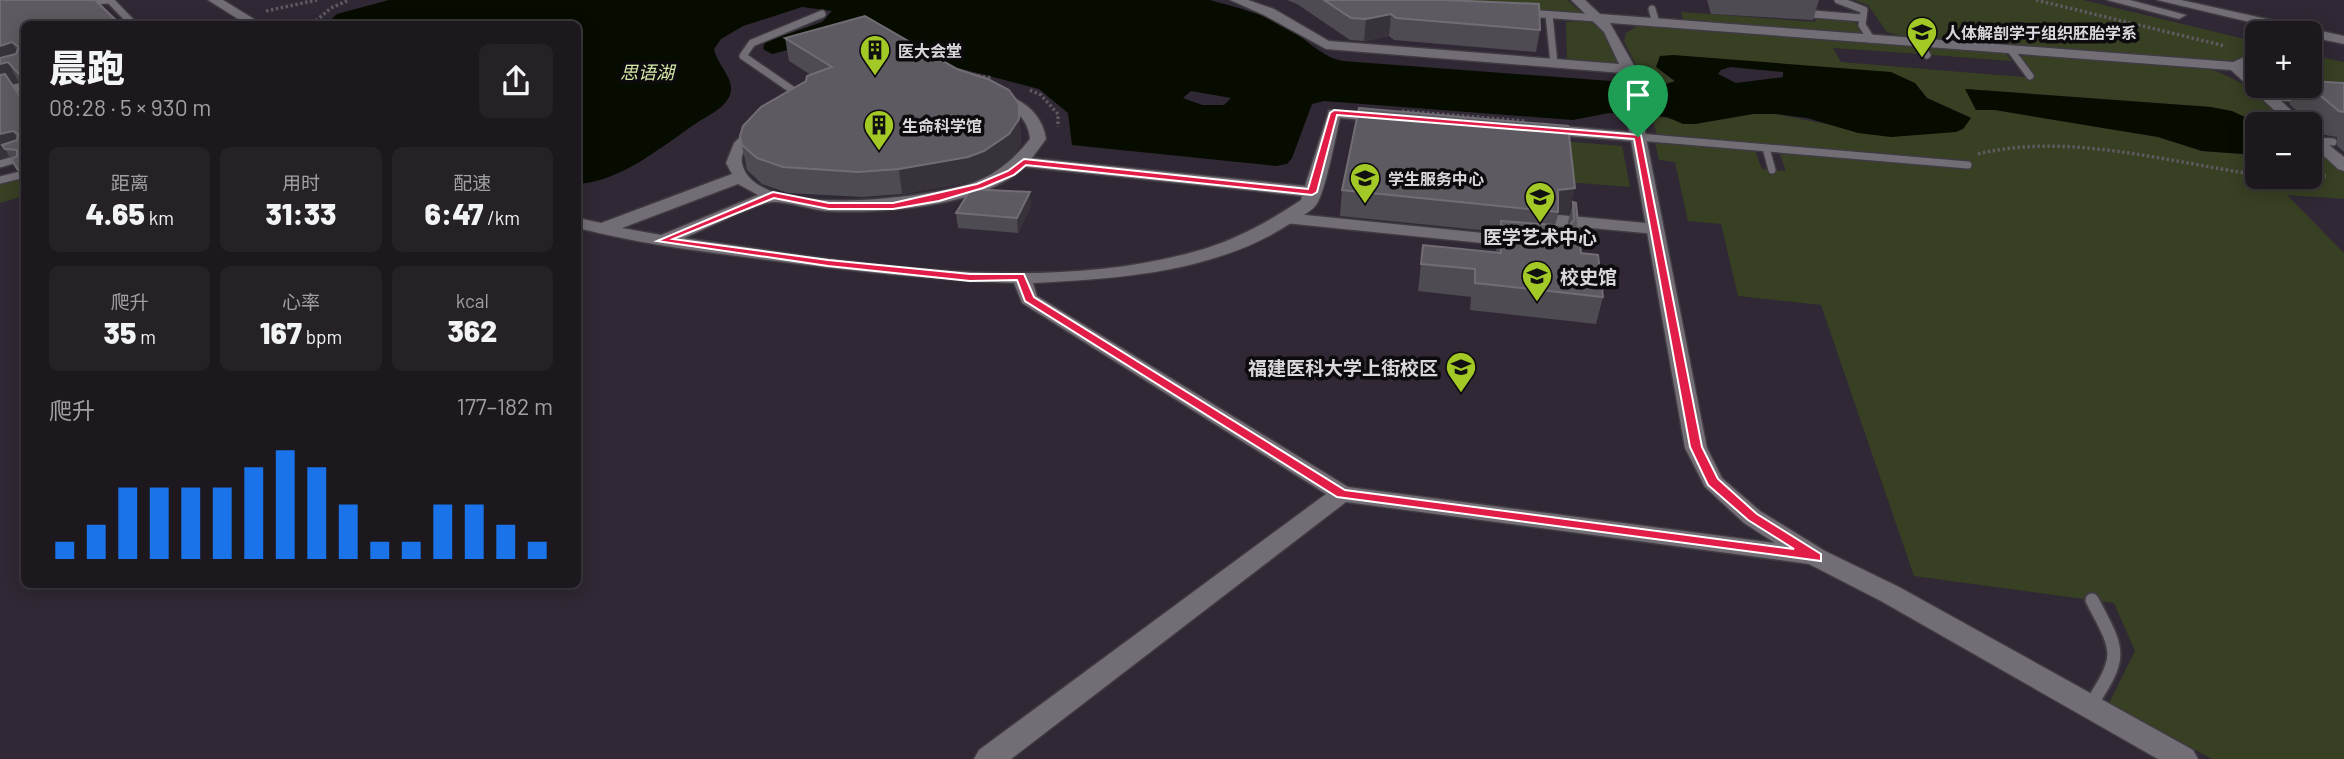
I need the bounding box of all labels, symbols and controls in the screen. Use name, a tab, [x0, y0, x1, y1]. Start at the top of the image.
school or university icon: 人体解剖学于组织胚胎学系	[1905, 15, 1939, 59]
map controls	[2245, 21, 2322, 189]
button: +	[2245, 21, 2322, 98]
place label: 人体解剖学于组织胚胎学系	[1945, 23, 2137, 42]
building icon: 医大会堂	[858, 33, 892, 77]
place label: 医大会堂	[898, 41, 962, 60]
text: 晨跑	[49, 44, 125, 90]
button: share	[479, 44, 553, 118]
water label: 思语湖	[620, 61, 677, 83]
pin	[1608, 65, 1668, 137]
icon: arrive	[1619, 76, 1657, 114]
text: 08:28 · 5 × 930 m	[49, 93, 211, 121]
building icon: 生命科学馆	[862, 108, 896, 152]
button: −	[2245, 112, 2322, 189]
place label: 生命科学馆	[902, 116, 982, 135]
school or university icon: 学生服务中心	[1348, 161, 1382, 205]
place label: 学生服务中心	[1388, 169, 1484, 188]
text: 距离	[111, 171, 149, 194]
text: 用时	[282, 171, 320, 194]
text: 配速	[453, 171, 491, 194]
school or university icon: 医学艺术中心	[1523, 180, 1557, 224]
text: 4.65	[85, 195, 145, 231]
text: 31:33	[265, 195, 337, 231]
text: 6:47	[425, 195, 483, 231]
text: km	[145, 206, 174, 229]
text: /km	[483, 206, 520, 229]
place label: 医学艺术中心	[1483, 225, 1597, 248]
school or university icon: 校史馆	[1520, 259, 1554, 303]
place label: 校史馆	[1560, 265, 1617, 288]
text: kcal	[456, 289, 489, 312]
text: 爬升	[111, 290, 149, 313]
text: 心率	[282, 290, 320, 313]
text: 362	[447, 312, 497, 348]
text: 35	[103, 314, 136, 350]
text: 167	[260, 314, 302, 350]
text: m	[136, 325, 156, 348]
text: bpm	[302, 325, 342, 348]
school or university icon: 福建医科大学上街校区	[1444, 350, 1478, 394]
place label: 福建医科大学上街校区	[1248, 356, 1438, 379]
text: 177–182 m	[457, 392, 553, 420]
text: 爬升	[49, 396, 95, 424]

